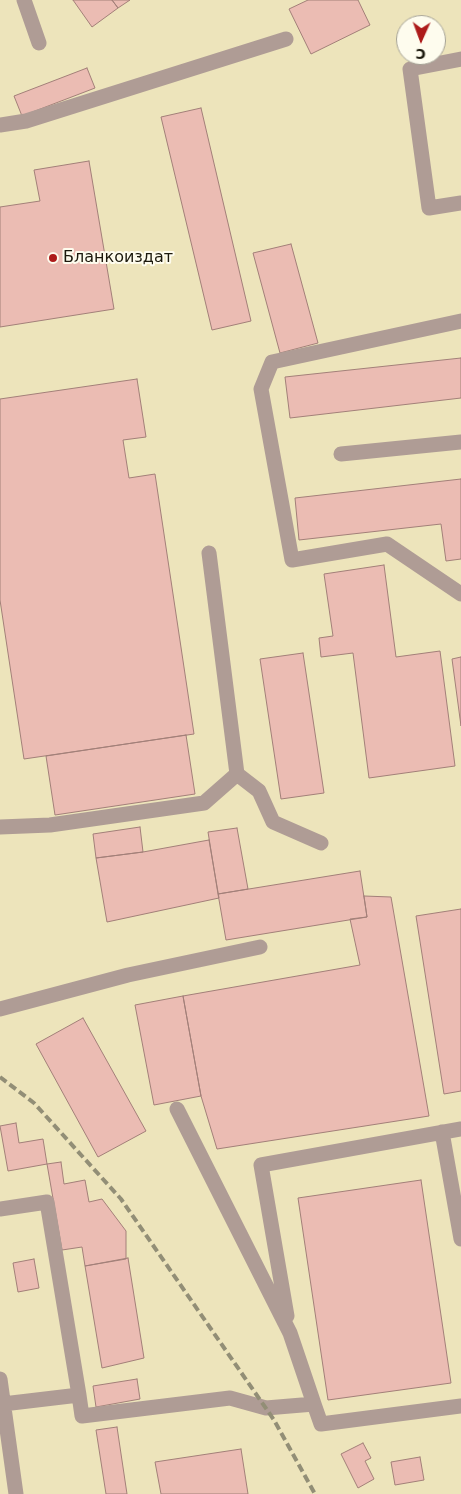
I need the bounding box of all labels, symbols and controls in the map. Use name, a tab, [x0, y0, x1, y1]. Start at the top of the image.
north arrow	[396, 15, 446, 65]
text: С	[415, 46, 426, 62]
place label: Бланкоиздат	[63, 248, 173, 268]
marker: Бланкоиздат	[47, 252, 59, 264]

